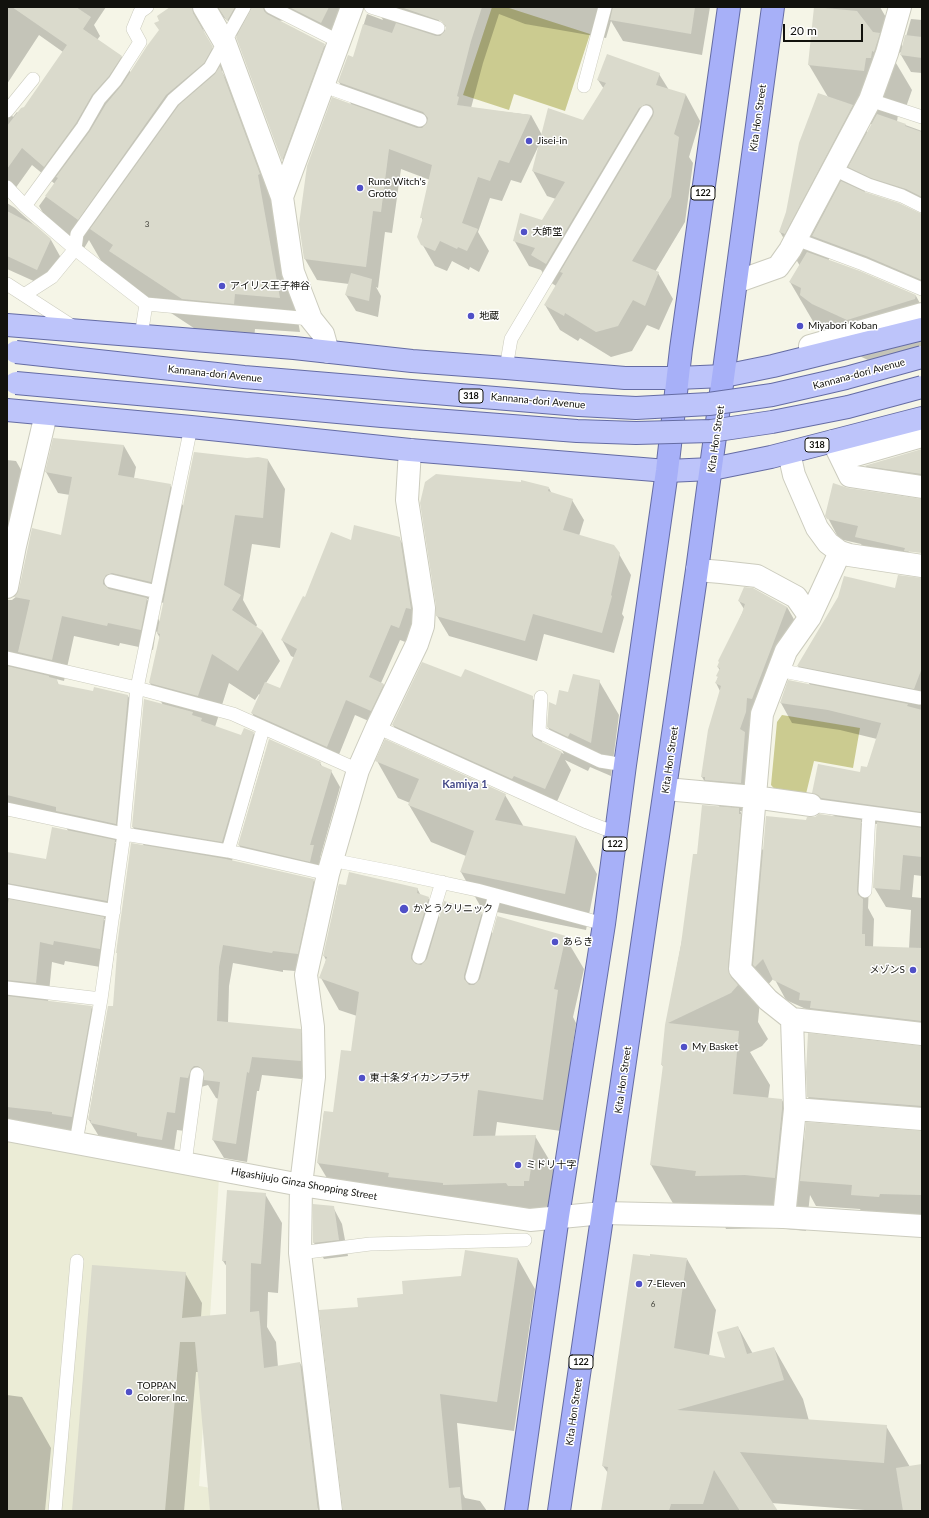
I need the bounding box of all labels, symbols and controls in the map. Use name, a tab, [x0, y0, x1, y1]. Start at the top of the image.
scale bar	[785, 16, 865, 42]
text: 20 m	[790, 23, 817, 38]
street label: Kita Hon Street	[747, 84, 769, 152]
place label: Jisei-in	[537, 135, 567, 147]
marker: Jisei-in	[524, 136, 534, 146]
place label: Rune Witch's Grotto	[368, 176, 426, 200]
marker: Rune Witch's Grotto	[355, 183, 365, 193]
road number: 122	[691, 186, 715, 200]
house number: 3	[145, 219, 149, 229]
place label: 大師堂	[532, 226, 562, 238]
marker: 大師堂	[519, 227, 529, 237]
place label: アイリス王子神谷	[230, 280, 310, 292]
marker: アイリス王子神谷	[217, 281, 227, 291]
place label: 地蔵	[479, 310, 499, 322]
marker: 地蔵	[466, 311, 476, 321]
place label: Miyabori Koban	[808, 320, 878, 332]
marker: Miyabori Koban	[795, 321, 805, 331]
street label: Kannana-dori Avenue	[812, 356, 906, 392]
street label: Kannana-dori Avenue	[167, 363, 263, 385]
road number: 318	[459, 389, 483, 403]
street label: Kannana-dori Avenue	[490, 391, 586, 411]
street label: Kita Hon Street	[705, 405, 727, 473]
road number: 318	[805, 438, 829, 452]
street label: Kita Hon Street	[659, 726, 681, 794]
district label: Kamiya 1	[442, 777, 488, 791]
road number: 122	[603, 837, 627, 851]
marker: かとうクリニック	[398, 903, 410, 915]
place label: かとうクリニック	[413, 903, 493, 915]
place label: あらき	[563, 936, 593, 948]
marker: あらき	[550, 937, 560, 947]
place label: メゾンS	[870, 964, 905, 976]
marker: メゾンS	[908, 965, 918, 975]
place label: My Basket	[692, 1041, 738, 1053]
marker: My Basket	[679, 1042, 689, 1052]
street label: Kita Hon Street	[612, 1046, 634, 1114]
place label: 東十条ダイカンプラザ	[370, 1072, 470, 1084]
marker: 東十条ダイカンプラザ	[357, 1073, 367, 1083]
place label: ミドリ十字	[526, 1159, 576, 1171]
marker: ミドリ十字	[513, 1160, 523, 1170]
street label: Higashijujo Ginza Shopping Street	[230, 1165, 378, 1203]
place label: 7-Eleven	[647, 1278, 686, 1290]
marker: 7-Eleven	[634, 1279, 644, 1289]
house number: 6	[651, 1299, 655, 1309]
road number: 122	[569, 1355, 593, 1369]
street label: Kita Hon Street	[563, 1378, 585, 1446]
place label: TOPPAN Colorer Inc.	[137, 1380, 188, 1404]
marker: TOPPAN Colorer Inc.	[124, 1387, 134, 1397]

